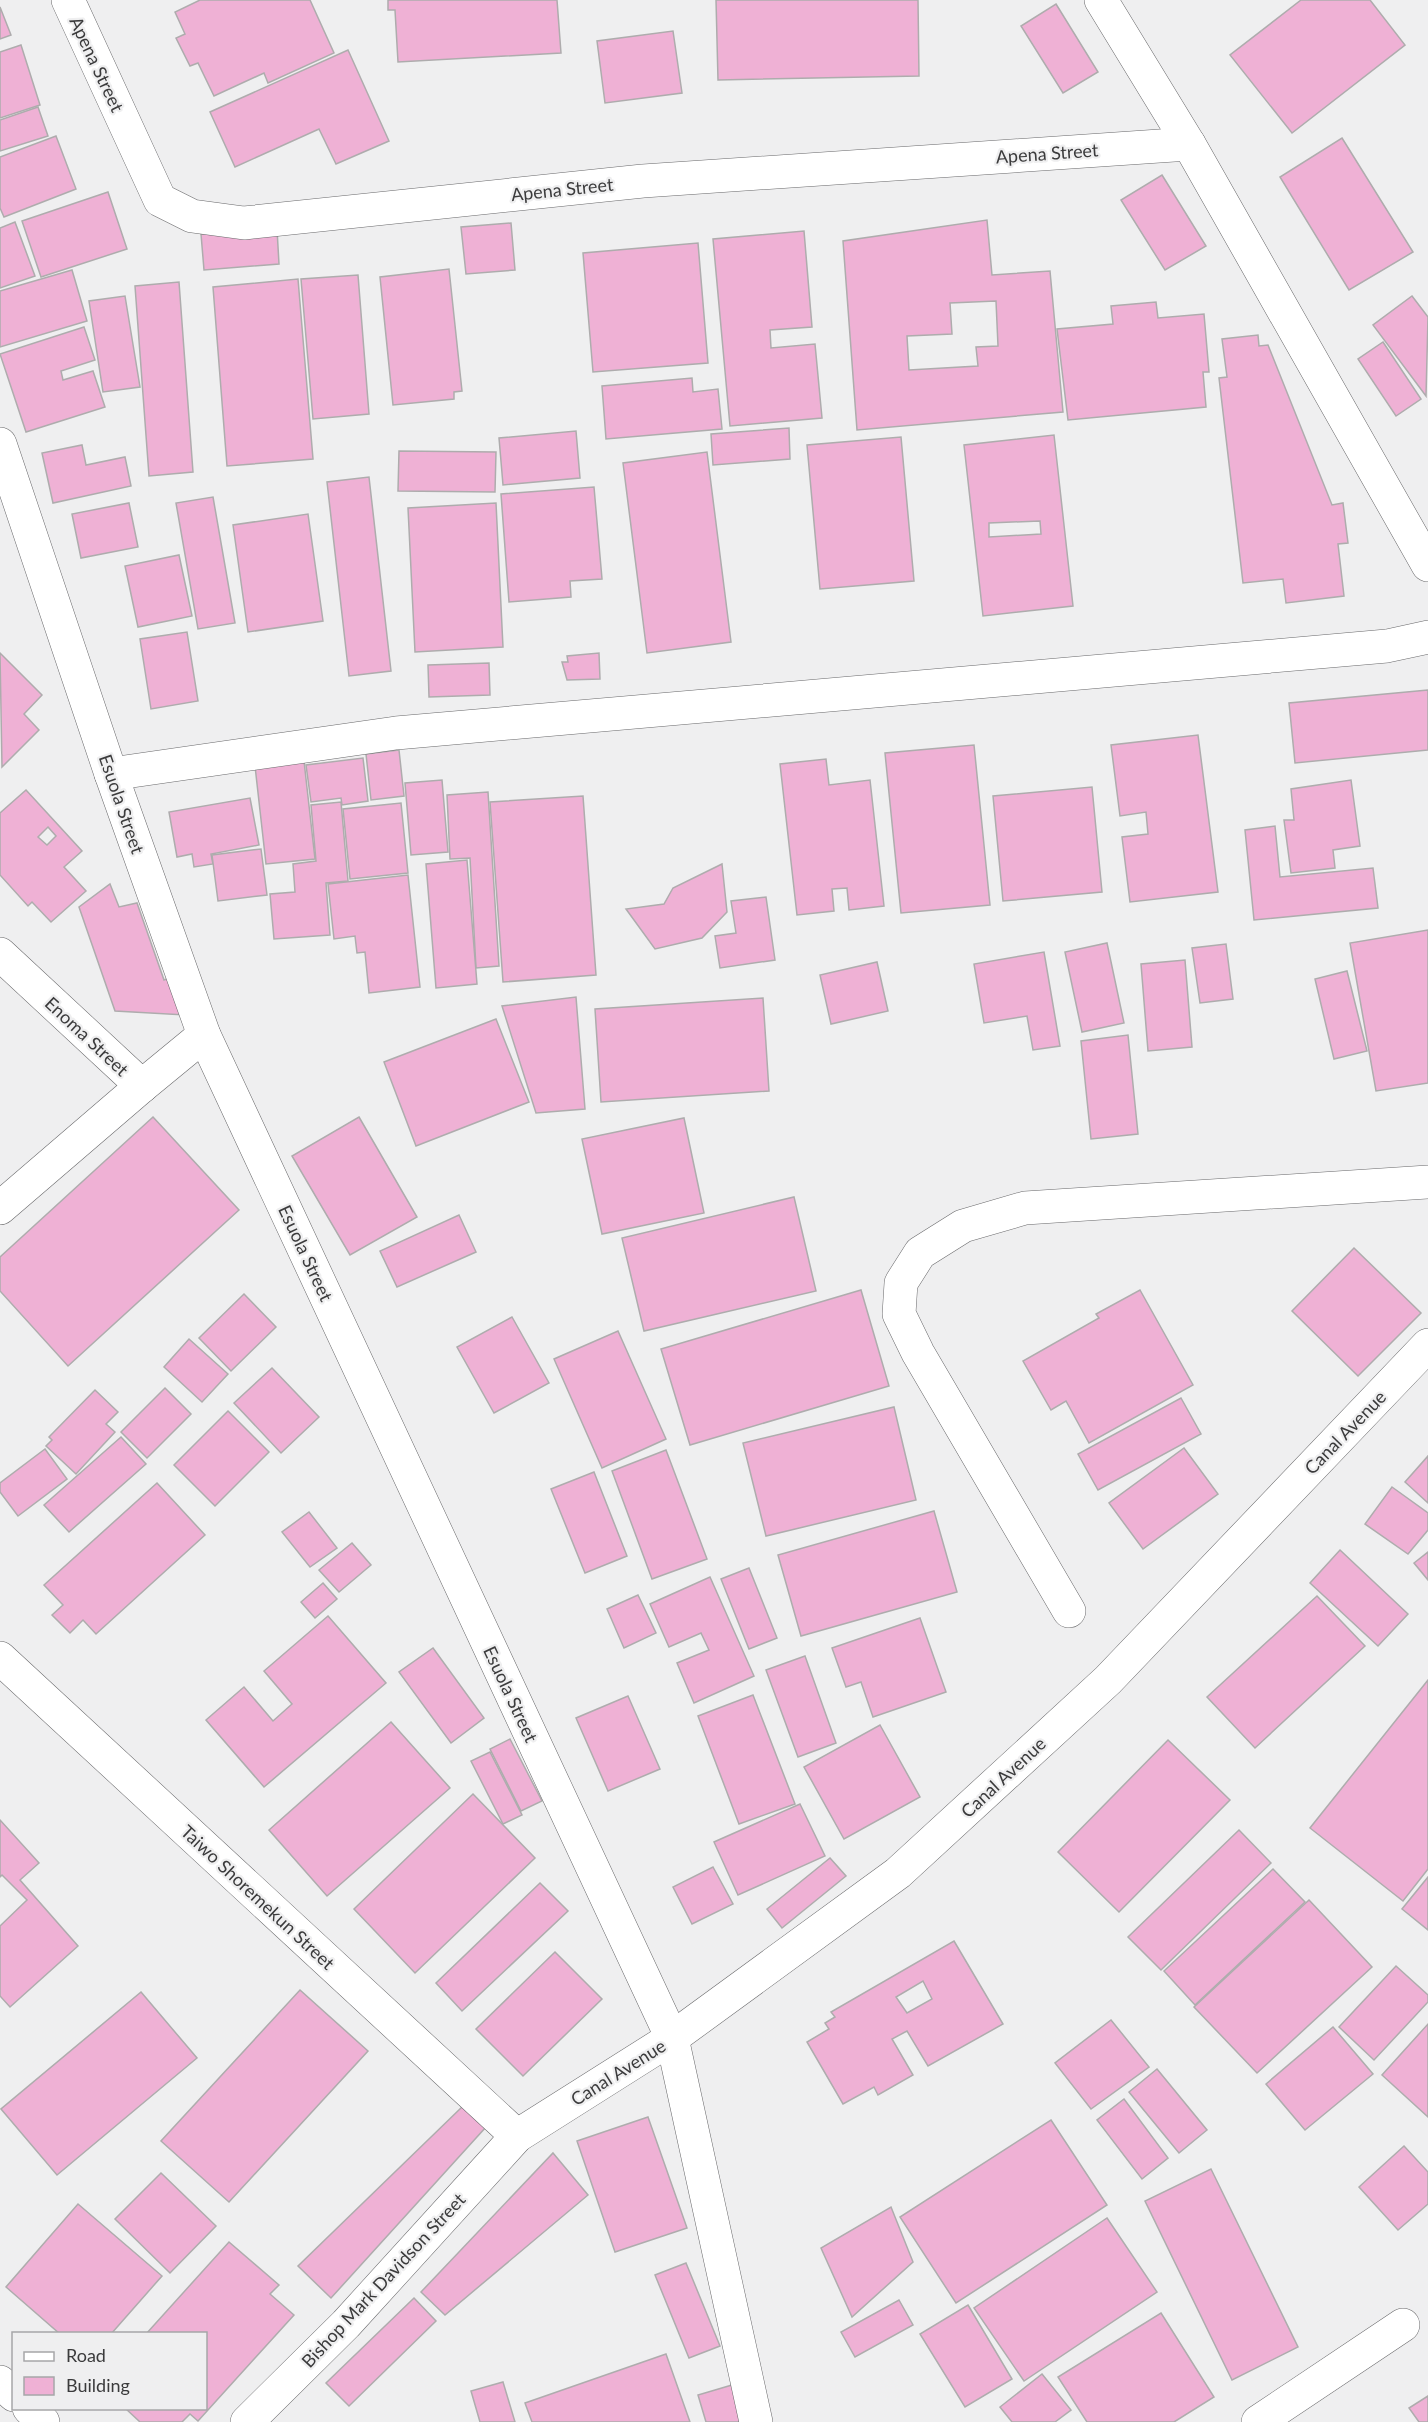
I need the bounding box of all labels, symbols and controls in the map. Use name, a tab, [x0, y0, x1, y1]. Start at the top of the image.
street label: Apena Street	[65, 13, 129, 116]
street label: Apena Street	[995, 138, 1100, 168]
street label: Apena Street	[510, 173, 615, 205]
street label: Esuola Street	[95, 751, 149, 857]
street label: Enoma Street	[41, 992, 134, 1081]
street label: Esuola Street	[274, 1201, 338, 1305]
street label: Canal Avenue	[1300, 1386, 1390, 1478]
street label: Esuola Street	[479, 1642, 543, 1746]
street label: Canal Avenue	[956, 1732, 1050, 1822]
street label: Taiwo Shoremekun Street	[177, 1820, 340, 1974]
street label: Canal Avenue	[566, 2034, 670, 2110]
street label: Bishop Mark Davidson Street	[296, 2188, 470, 2372]
legend	[12, 2332, 207, 2410]
text: Road	[66, 2344, 106, 2366]
text: Building	[66, 2374, 130, 2396]

